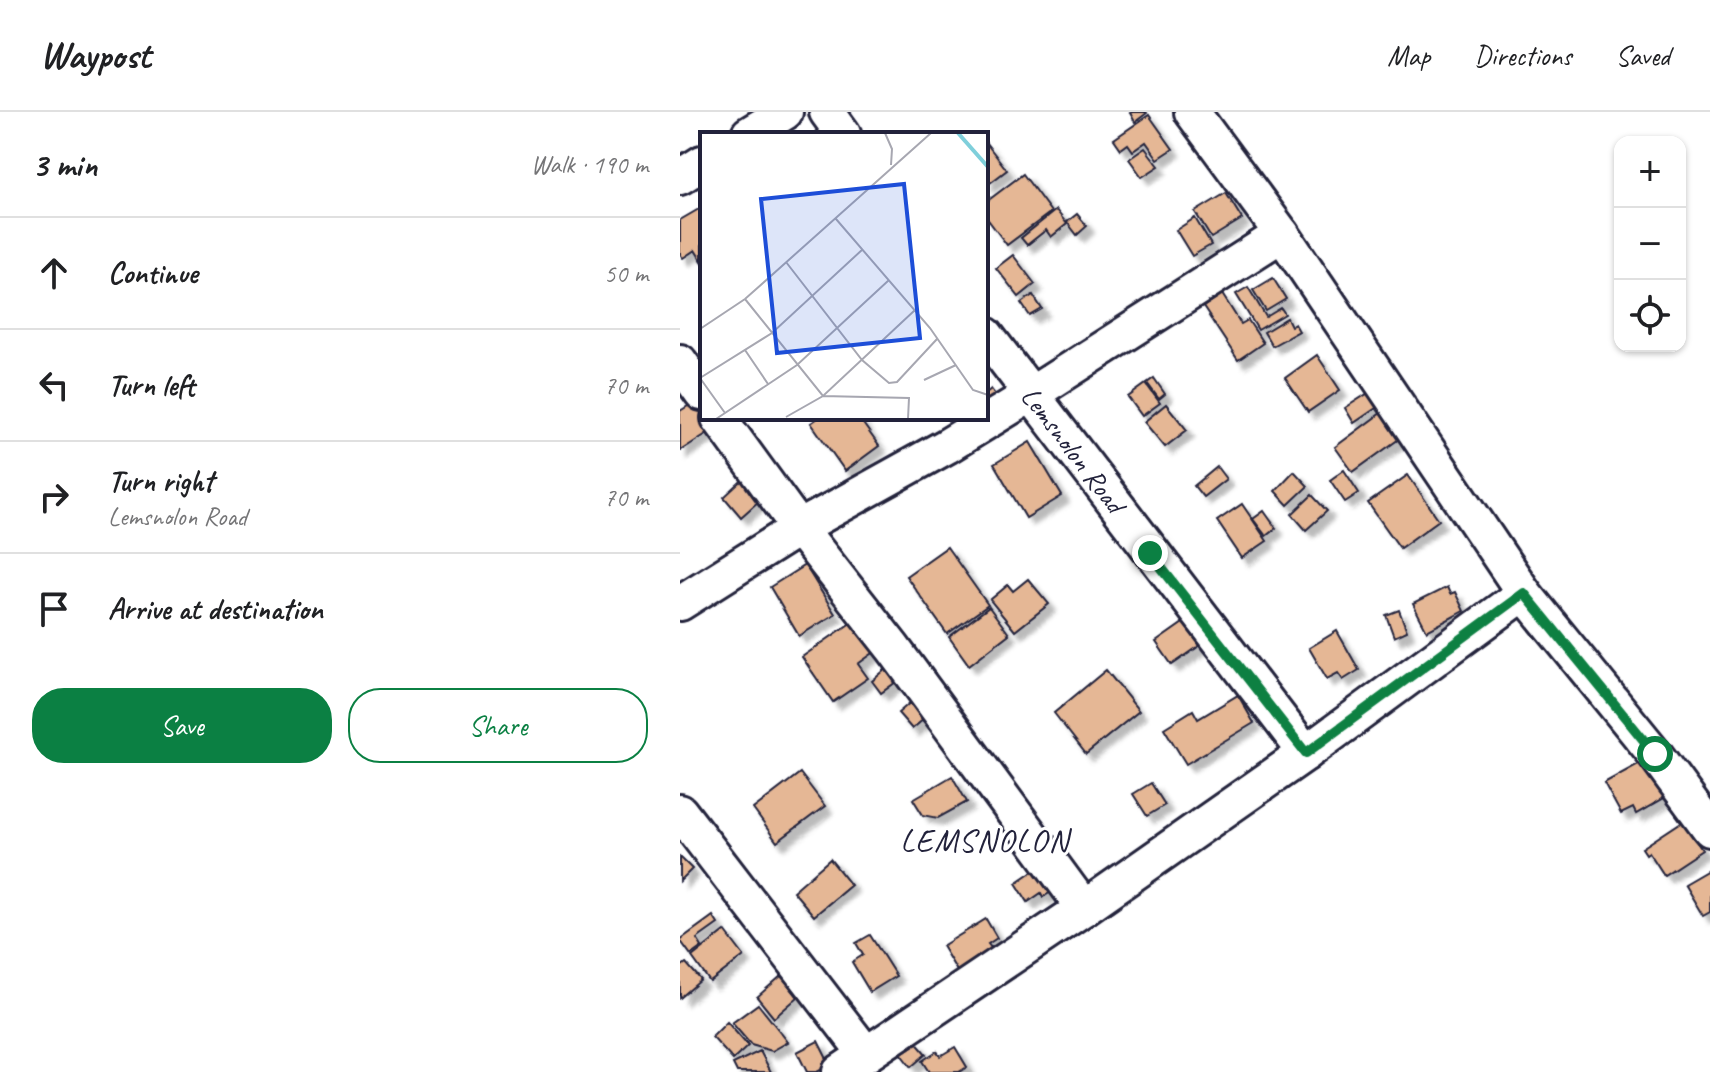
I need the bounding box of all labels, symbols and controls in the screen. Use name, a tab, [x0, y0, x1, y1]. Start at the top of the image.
text: Waypost	[40, 32, 151, 79]
text: Map	[1387, 38, 1430, 73]
text: Directions	[1474, 38, 1572, 73]
text: Saved	[1616, 38, 1670, 73]
inset map	[700, 132, 988, 420]
map controls	[1614, 136, 1686, 352]
button: +	[1614, 136, 1686, 208]
text: 3 min	[32, 143, 97, 186]
text: Walk · 190 m	[531, 148, 648, 181]
button: −	[1614, 208, 1686, 280]
icon: ahead	[32, 251, 76, 295]
text: Continue	[108, 254, 198, 292]
text: 50 m	[604, 257, 648, 290]
button: locate	[1614, 280, 1686, 352]
icon: left	[32, 363, 76, 407]
text: Turn left	[108, 366, 195, 404]
text: 70 m	[604, 369, 648, 402]
street label: Lemsnolon Road	[1014, 379, 1135, 523]
text: Turn right	[108, 462, 213, 500]
icon: right	[32, 475, 76, 519]
text: 70 m	[604, 481, 648, 514]
text: Lemsnolon Road	[108, 500, 247, 533]
route end	[1132, 535, 1168, 571]
icon: arrive	[32, 587, 76, 631]
text: Arrive at destination	[108, 590, 323, 628]
button: Save	[32, 688, 332, 763]
button: Share	[348, 688, 648, 763]
route start	[1637, 736, 1673, 772]
district label: LEMSNOLON	[900, 820, 1073, 861]

